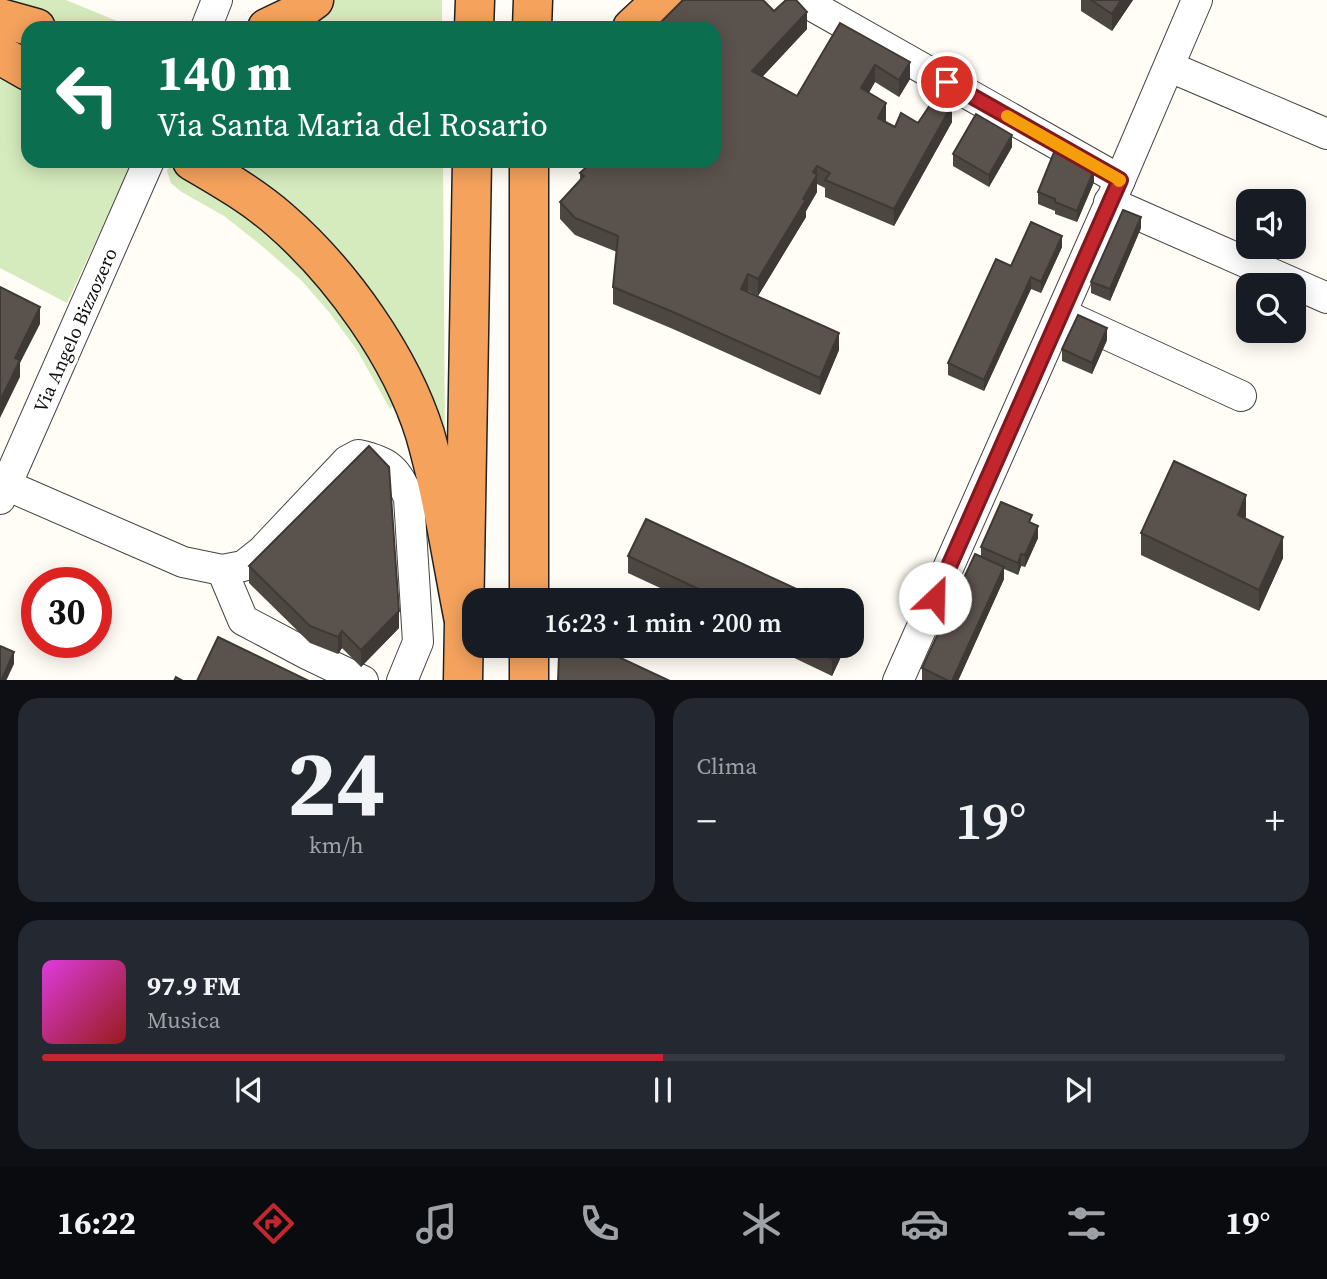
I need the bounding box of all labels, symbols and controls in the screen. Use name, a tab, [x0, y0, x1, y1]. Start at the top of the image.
text: 140 m	[157, 39, 292, 106]
icon: left	[42, 49, 133, 140]
pin	[917, 52, 977, 112]
icon: arrive	[928, 63, 966, 101]
text: Via Santa Maria del Rosario	[157, 103, 548, 147]
map controls	[1236, 189, 1306, 343]
button: sound	[1236, 189, 1306, 259]
street label: Via Angelo Bizzozero	[27, 243, 123, 417]
button: search	[1236, 273, 1306, 343]
position arrow	[898, 561, 972, 635]
speed limit sign: 30	[21, 567, 112, 658]
text: 16:23 · 1 min · 200 m	[544, 605, 782, 641]
text: 24	[287, 721, 386, 845]
text: Clima	[697, 750, 757, 782]
text: 19°	[955, 785, 1026, 856]
text: −	[697, 795, 717, 847]
text: +	[1265, 795, 1285, 847]
text: km/h	[309, 829, 364, 861]
text: 97.9 FM	[147, 968, 241, 1004]
text: Musica	[147, 1004, 220, 1036]
icon: previous	[230, 1071, 268, 1109]
icon: pause	[644, 1071, 682, 1109]
icon: next	[1059, 1071, 1097, 1109]
icon: directions	[249, 1199, 298, 1248]
icon: music	[412, 1199, 461, 1248]
icon: phone	[575, 1199, 624, 1248]
icon: climate	[737, 1199, 786, 1248]
icon: car	[900, 1199, 949, 1248]
icon: filters	[1062, 1199, 1111, 1248]
text: 16:22	[57, 1201, 136, 1245]
text: 19°	[1225, 1201, 1270, 1245]

